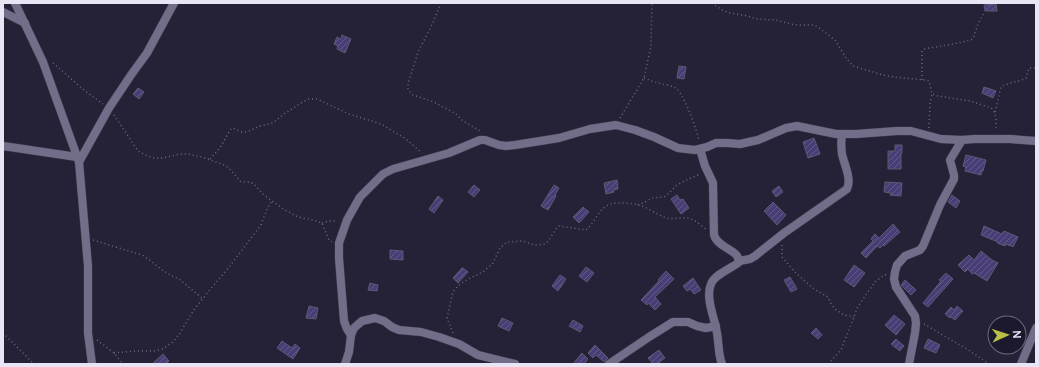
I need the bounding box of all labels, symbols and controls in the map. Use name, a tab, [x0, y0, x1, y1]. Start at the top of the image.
north arrow	[987, 315, 1027, 355]
text: N	[1010, 330, 1025, 339]

